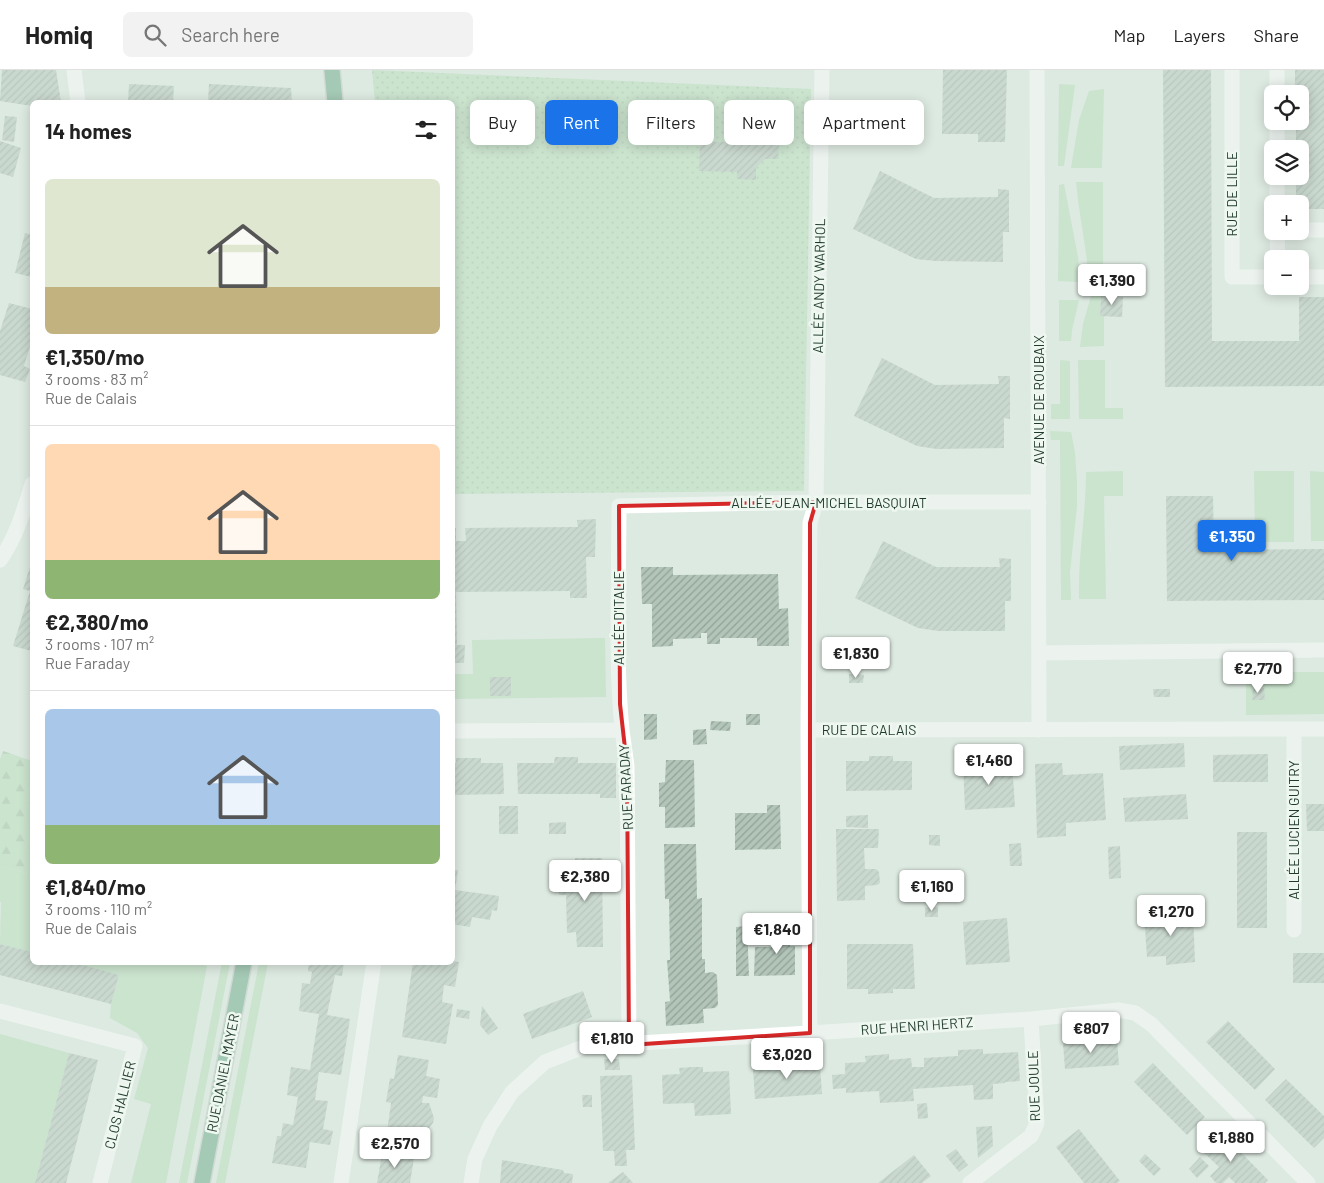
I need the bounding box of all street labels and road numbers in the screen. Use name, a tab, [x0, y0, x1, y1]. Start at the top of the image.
street label: RUE DE LILLE	[1223, 152, 1240, 236]
street label: ALLÉE ANDY WARHOL	[809, 218, 828, 354]
street label: AVENUE DE ROUBAIX	[1030, 335, 1047, 465]
street label: ALLÉE JEAN-MICHEL BASQUIAT	[731, 494, 927, 511]
street label: ALLÉE D'ITALIE	[610, 571, 627, 665]
street label: RUE DE CALAIS	[822, 721, 916, 738]
street label: RUE FARADAY	[615, 744, 636, 830]
street label: ALLÉE LUCIEN GUITRY	[1285, 760, 1302, 900]
street label: RUE DANIEL MAYER	[203, 1012, 242, 1134]
street label: RUE HENRI HERTZ	[860, 1013, 974, 1038]
street label: RUE JOULE	[1024, 1050, 1043, 1122]
street label: CLOS HALLIER	[100, 1059, 139, 1151]

